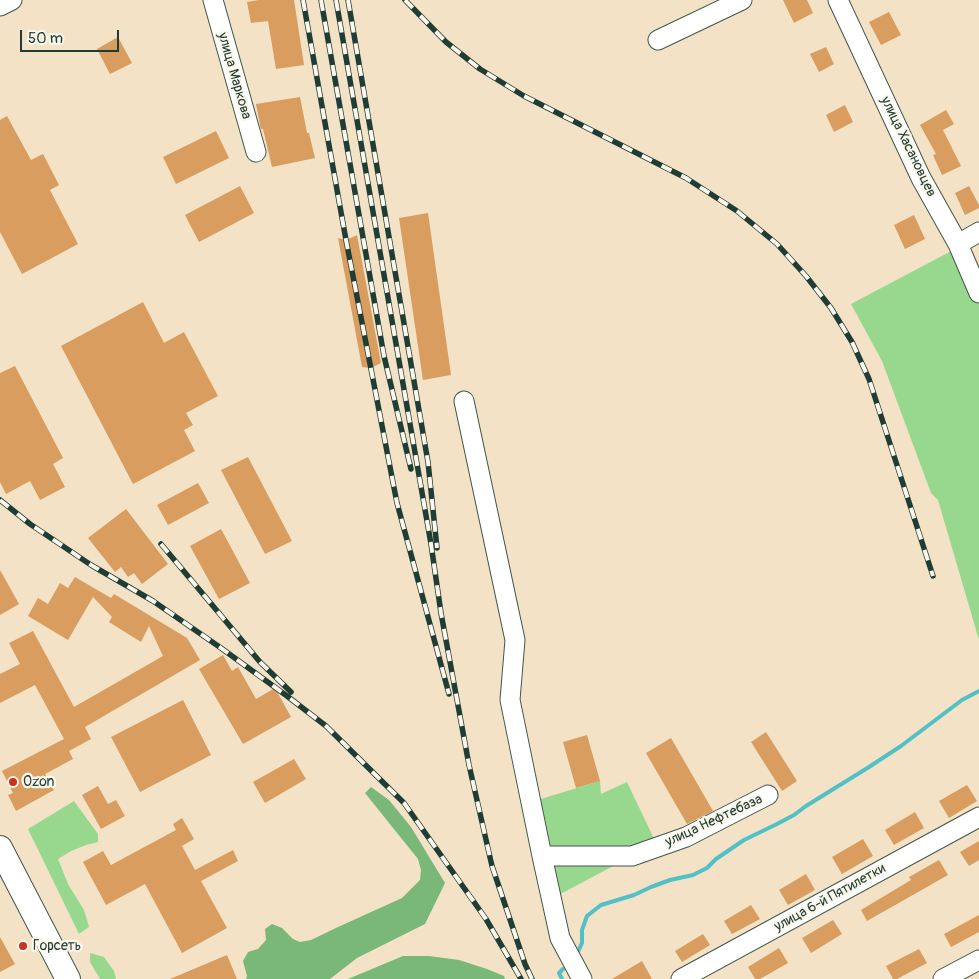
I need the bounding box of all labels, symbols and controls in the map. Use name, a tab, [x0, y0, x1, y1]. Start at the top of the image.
scale bar	[22, 20, 121, 52]
text: 50 m	[28, 29, 63, 48]
street label: улица Маркова	[214, 31, 254, 121]
street label: улица Хасановцев	[876, 94, 940, 200]
place label: Ozon	[23, 774, 54, 790]
marker: Ozon	[7, 776, 19, 788]
street label: улица Нефтебаза	[663, 791, 765, 851]
street label: улица 6-й Пятилетки	[771, 860, 889, 936]
place label: Горсеть	[33, 938, 81, 954]
marker: Горсеть	[17, 940, 29, 952]

